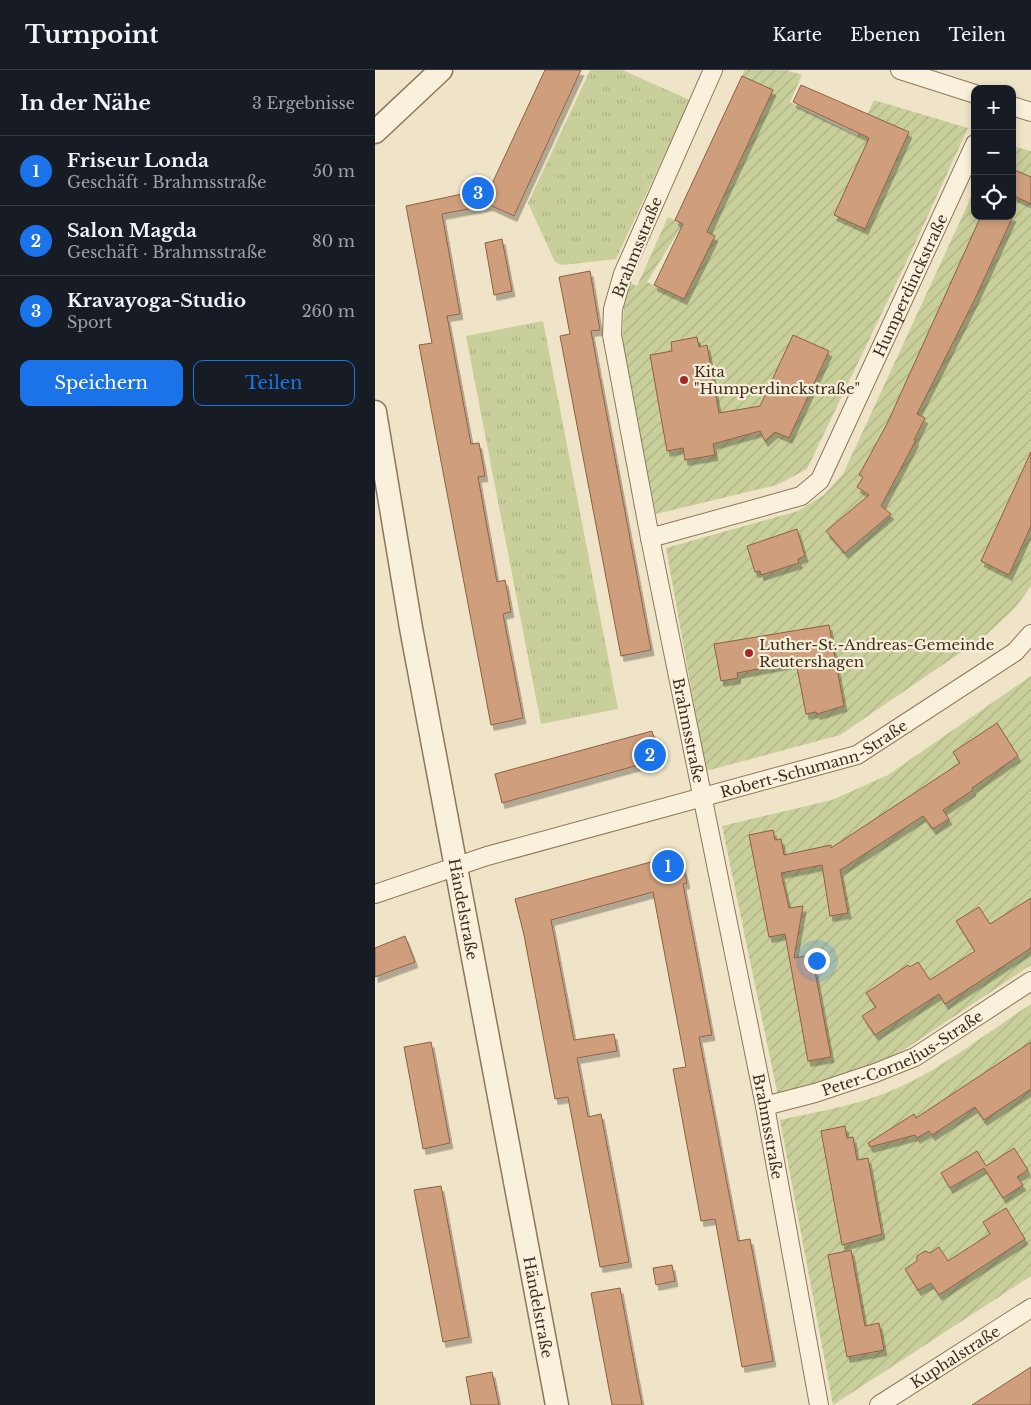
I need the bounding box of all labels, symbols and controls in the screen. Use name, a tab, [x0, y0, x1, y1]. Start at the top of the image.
text: Turnpoint	[25, 20, 158, 49]
text: Karte	[772, 24, 822, 46]
text: Ebenen	[850, 24, 920, 46]
text: Teilen	[948, 24, 1006, 46]
map controls	[971, 85, 1016, 220]
button: +	[971, 85, 1016, 130]
text: In der Nähe	[20, 90, 151, 116]
text: 3 Ergebnisse	[252, 93, 355, 113]
button: −	[971, 130, 1016, 175]
text: Friseur Londa	[67, 149, 209, 172]
text: 1	[33, 161, 39, 181]
text: 50 m	[313, 161, 355, 181]
text: Geschäft · Brahmsstraße	[67, 172, 266, 192]
pin: 3	[462, 174, 494, 212]
button: locate	[971, 175, 1016, 220]
street label: Brahmsstraße	[608, 194, 666, 300]
street label: Humperdinckstraße	[869, 211, 951, 360]
text: Salon Magda	[67, 219, 197, 242]
text: 2	[31, 231, 41, 251]
text: 80 m	[312, 231, 355, 251]
text: Geschäft · Brahmsstraße	[67, 242, 266, 262]
text: Kravayoga-Studio	[67, 289, 246, 312]
text: 3	[31, 301, 41, 321]
text: 260 m	[302, 301, 355, 321]
text: Sport	[67, 312, 112, 332]
button: Speichern	[20, 360, 183, 406]
button: Teilen	[193, 360, 355, 406]
place label: Kita "Humperdinckstraße"	[694, 362, 860, 398]
marker: Kita "Humperdinckstraße"	[678, 374, 690, 386]
place label: Luther-St.-Andreas-Gemeinde Reutershagen	[759, 635, 994, 671]
marker: Luther-St.-Andreas-Gemeinde Reutershagen	[743, 647, 755, 659]
street label: Brahmsstraße	[669, 676, 709, 785]
street label: Robert-Schumann-Straße	[718, 715, 911, 801]
pin: 2	[634, 736, 666, 774]
pin: 1	[652, 847, 684, 885]
street label: Händelstraße	[445, 857, 483, 961]
your location	[804, 948, 830, 974]
street label: Peter-Cornelius-Straße	[819, 1006, 986, 1100]
street label: Brahmsstraße	[749, 1072, 788, 1181]
street label: Händelstraße	[520, 1255, 557, 1360]
street label: Kuphalstraße	[907, 1321, 1003, 1392]

